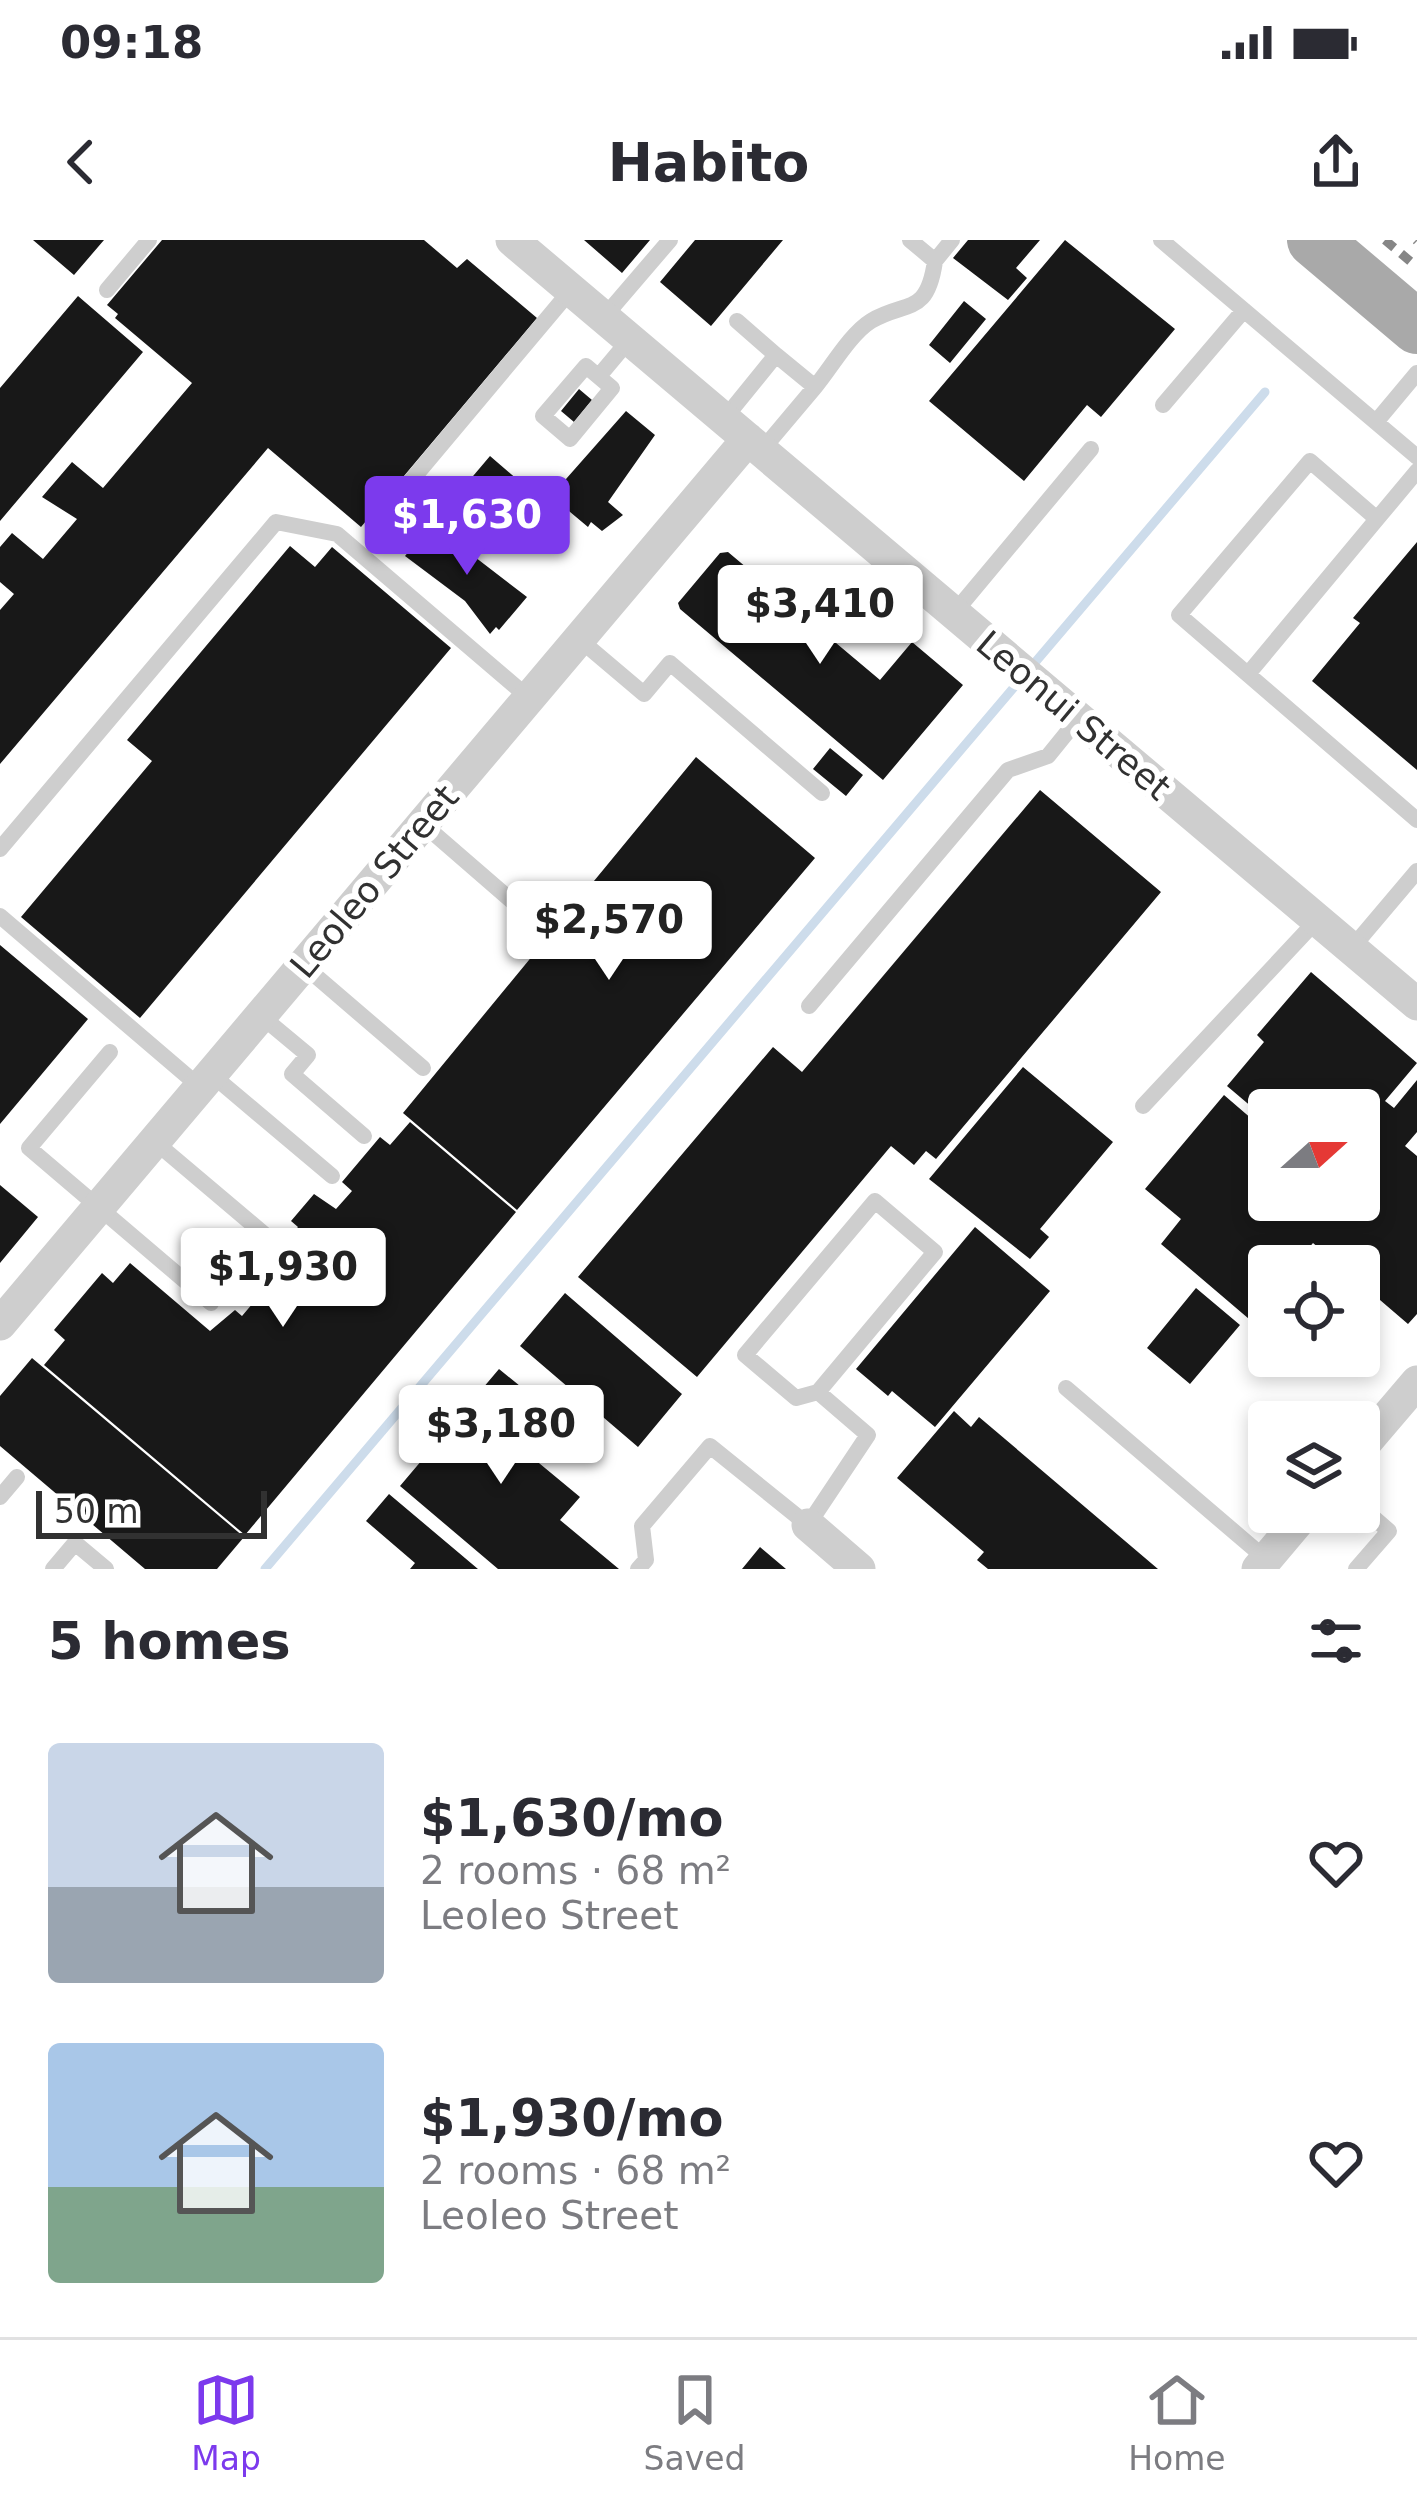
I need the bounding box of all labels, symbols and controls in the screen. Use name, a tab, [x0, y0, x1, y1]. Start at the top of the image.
text: 09:18	[60, 16, 203, 69]
icon: back	[48, 129, 114, 195]
icon: share	[1303, 129, 1369, 195]
text: Habito	[608, 131, 809, 194]
pin: $1,630	[369, 476, 565, 578]
text: $1,630	[392, 492, 542, 537]
pin: $3,410	[722, 565, 918, 667]
text: $3,410	[745, 581, 895, 626]
street label: Leonui Street	[969, 623, 1179, 808]
street label: Leoleo Street	[282, 777, 467, 986]
pin: $2,570	[511, 881, 707, 983]
text: $2,570	[534, 897, 684, 942]
north arrow	[1248, 1089, 1380, 1221]
map controls	[1248, 1089, 1380, 1533]
pin: $1,930	[185, 1228, 381, 1330]
text: $1,930	[208, 1244, 358, 1289]
button: locate	[1248, 1245, 1380, 1377]
pin: $3,180	[403, 1385, 599, 1487]
text: $3,180	[426, 1401, 576, 1446]
button: layers	[1248, 1401, 1380, 1533]
scale bar	[36, 1485, 267, 1538]
text: 50 m	[54, 1492, 139, 1531]
icon: filters	[1303, 1608, 1369, 1674]
text: 5 homes	[48, 1612, 291, 1671]
text: $1,630/mo	[420, 1789, 724, 1848]
icon: home	[144, 1791, 288, 1935]
icon: heart	[1303, 1830, 1369, 1896]
text: 2 rooms · 68 m²	[420, 1848, 731, 1893]
text: Leoleo Street	[420, 1893, 679, 1938]
text: $1,930/mo	[420, 2089, 724, 2148]
icon: home	[144, 2091, 288, 2235]
icon: heart	[1303, 2130, 1369, 2196]
text: 2 rooms · 68 m²	[420, 2148, 731, 2193]
text: Leoleo Street	[420, 2193, 679, 2238]
tab: Map	[191, 2367, 261, 2478]
tab: Saved	[644, 2367, 746, 2478]
tab: Home	[1128, 2367, 1226, 2478]

